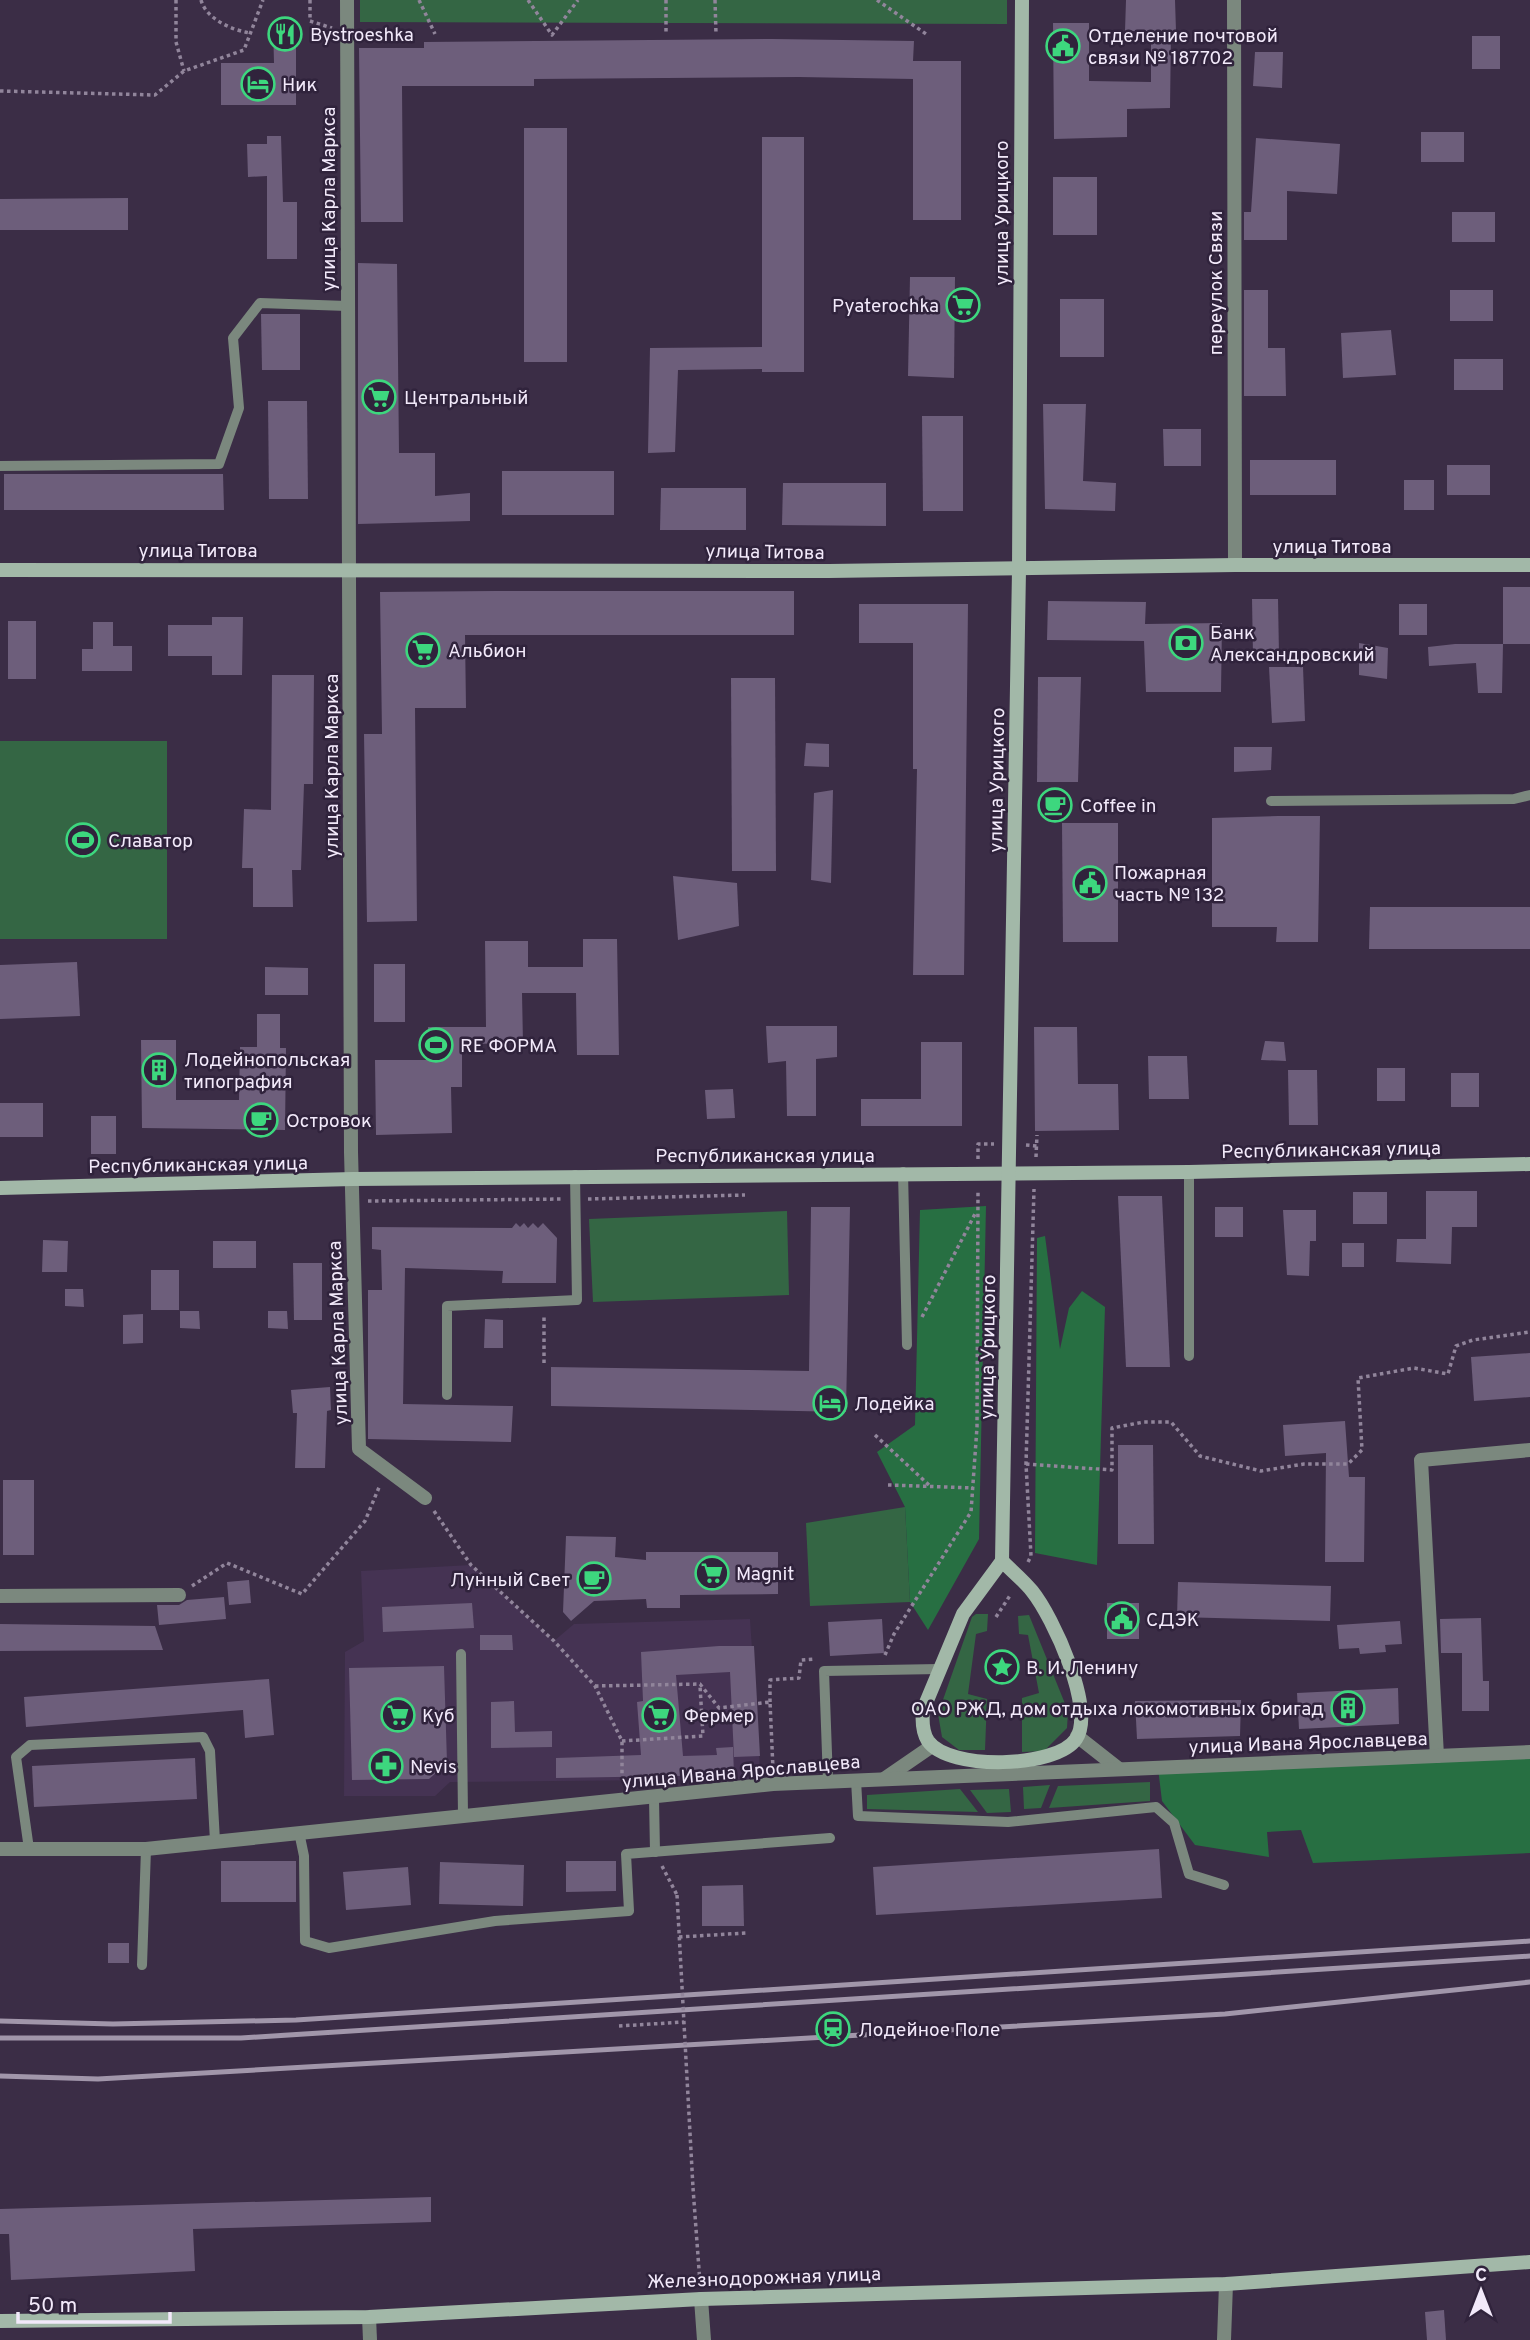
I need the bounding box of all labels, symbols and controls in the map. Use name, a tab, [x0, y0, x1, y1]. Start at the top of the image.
restaurant icon: Bystroeshka	[266, 15, 304, 53]
place label: Bystroeshka	[310, 24, 414, 48]
place label: Отделение почтовой связи № 187702	[1088, 25, 1278, 71]
public building icon: Отделение почтовой связи № 187702	[1044, 27, 1082, 65]
hotel icon: Ник	[239, 65, 277, 103]
place label: Ник	[282, 74, 318, 98]
street label: улица Карла Маркса	[318, 107, 342, 291]
street label: улица Урицкого	[991, 140, 1015, 286]
street label: переулок Связи	[1205, 211, 1229, 355]
supermarket icon: Pyaterochka	[944, 286, 982, 324]
place label: Pyaterochka	[832, 295, 939, 319]
supermarket icon: Центральный	[360, 378, 398, 416]
place label: Центральный	[404, 387, 528, 411]
street label: улица Титова	[1272, 536, 1392, 560]
street label: улица Титова	[138, 540, 258, 564]
street label: улица Титова	[705, 540, 825, 566]
place label: Банк Александровский	[1210, 622, 1375, 668]
bank icon: Банк Александровский	[1167, 624, 1205, 662]
supermarket icon: Альбион	[404, 631, 442, 669]
place label: Альбион	[448, 640, 527, 664]
street label: улица Карла Маркса	[321, 674, 345, 858]
street label: улица Урицкого	[985, 707, 1011, 853]
cafe icon: Coffee in	[1036, 786, 1074, 824]
place label: Coffee in	[1080, 795, 1157, 819]
sports icon: Славатор	[64, 821, 102, 859]
place label: Славатор	[108, 830, 193, 854]
place label: Пожарная часть № 132	[1114, 862, 1224, 908]
public building icon: Пожарная часть № 132	[1071, 864, 1109, 902]
sports icon: RE ФОРМА	[417, 1026, 455, 1064]
place label: RE ФОРМА	[460, 1035, 557, 1059]
place label: Лодейнопольская типография	[184, 1049, 350, 1095]
building icon: Лодейнопольская типография	[140, 1051, 178, 1089]
cafe icon: Островок	[242, 1101, 280, 1139]
place label: Островок	[286, 1110, 372, 1134]
street label: Республиканская улица	[1221, 1137, 1441, 1165]
street label: Республиканская улица	[655, 1145, 875, 1169]
street label: Республиканская улица	[88, 1152, 308, 1180]
street label: улица Карла Маркса	[324, 1240, 354, 1426]
street label: улица Урицкого	[976, 1274, 1002, 1420]
hotel icon: Лодейка	[811, 1384, 849, 1422]
place label: Лодейка	[854, 1393, 934, 1417]
supermarket icon: Magnit	[693, 1554, 731, 1592]
cafe icon: Лунный Свет	[575, 1560, 613, 1598]
place label: Magnit	[736, 1563, 795, 1587]
place label: Лунный Свет	[450, 1569, 570, 1593]
public building icon: СДЭК	[1103, 1600, 1141, 1638]
place label: СДЭК	[1146, 1609, 1199, 1633]
place icon: В. И. Ленину	[983, 1648, 1021, 1686]
place label: В. И. Ленину	[1026, 1657, 1138, 1681]
building icon: ОАО РЖД, дом отдыха локомотивных бригад	[1329, 1689, 1367, 1727]
supermarket icon: Куб	[379, 1696, 417, 1734]
supermarket icon: Фермер	[640, 1696, 678, 1734]
place label: ОАО РЖД, дом отдыха локомотивных бригад	[911, 1698, 1324, 1722]
place label: Куб	[422, 1705, 455, 1729]
place label: Фермер	[684, 1705, 754, 1729]
street label: улица Ивана Ярославцева	[1188, 1728, 1428, 1760]
pharmacy icon: Nevis	[367, 1747, 405, 1785]
street label: улица Ивана Ярославцева	[621, 1751, 861, 1795]
place label: Nevis	[410, 1756, 457, 1780]
station icon: Лодейное Поле	[814, 2010, 852, 2048]
place label: Лодейное Поле	[858, 2019, 1000, 2043]
north arrow	[1446, 2256, 1516, 2326]
street label: Железнодорожная улица	[647, 2263, 881, 2295]
text: С	[1475, 2264, 1487, 2288]
scale bar	[18, 2280, 170, 2324]
text: 50 m	[28, 2293, 77, 2320]

